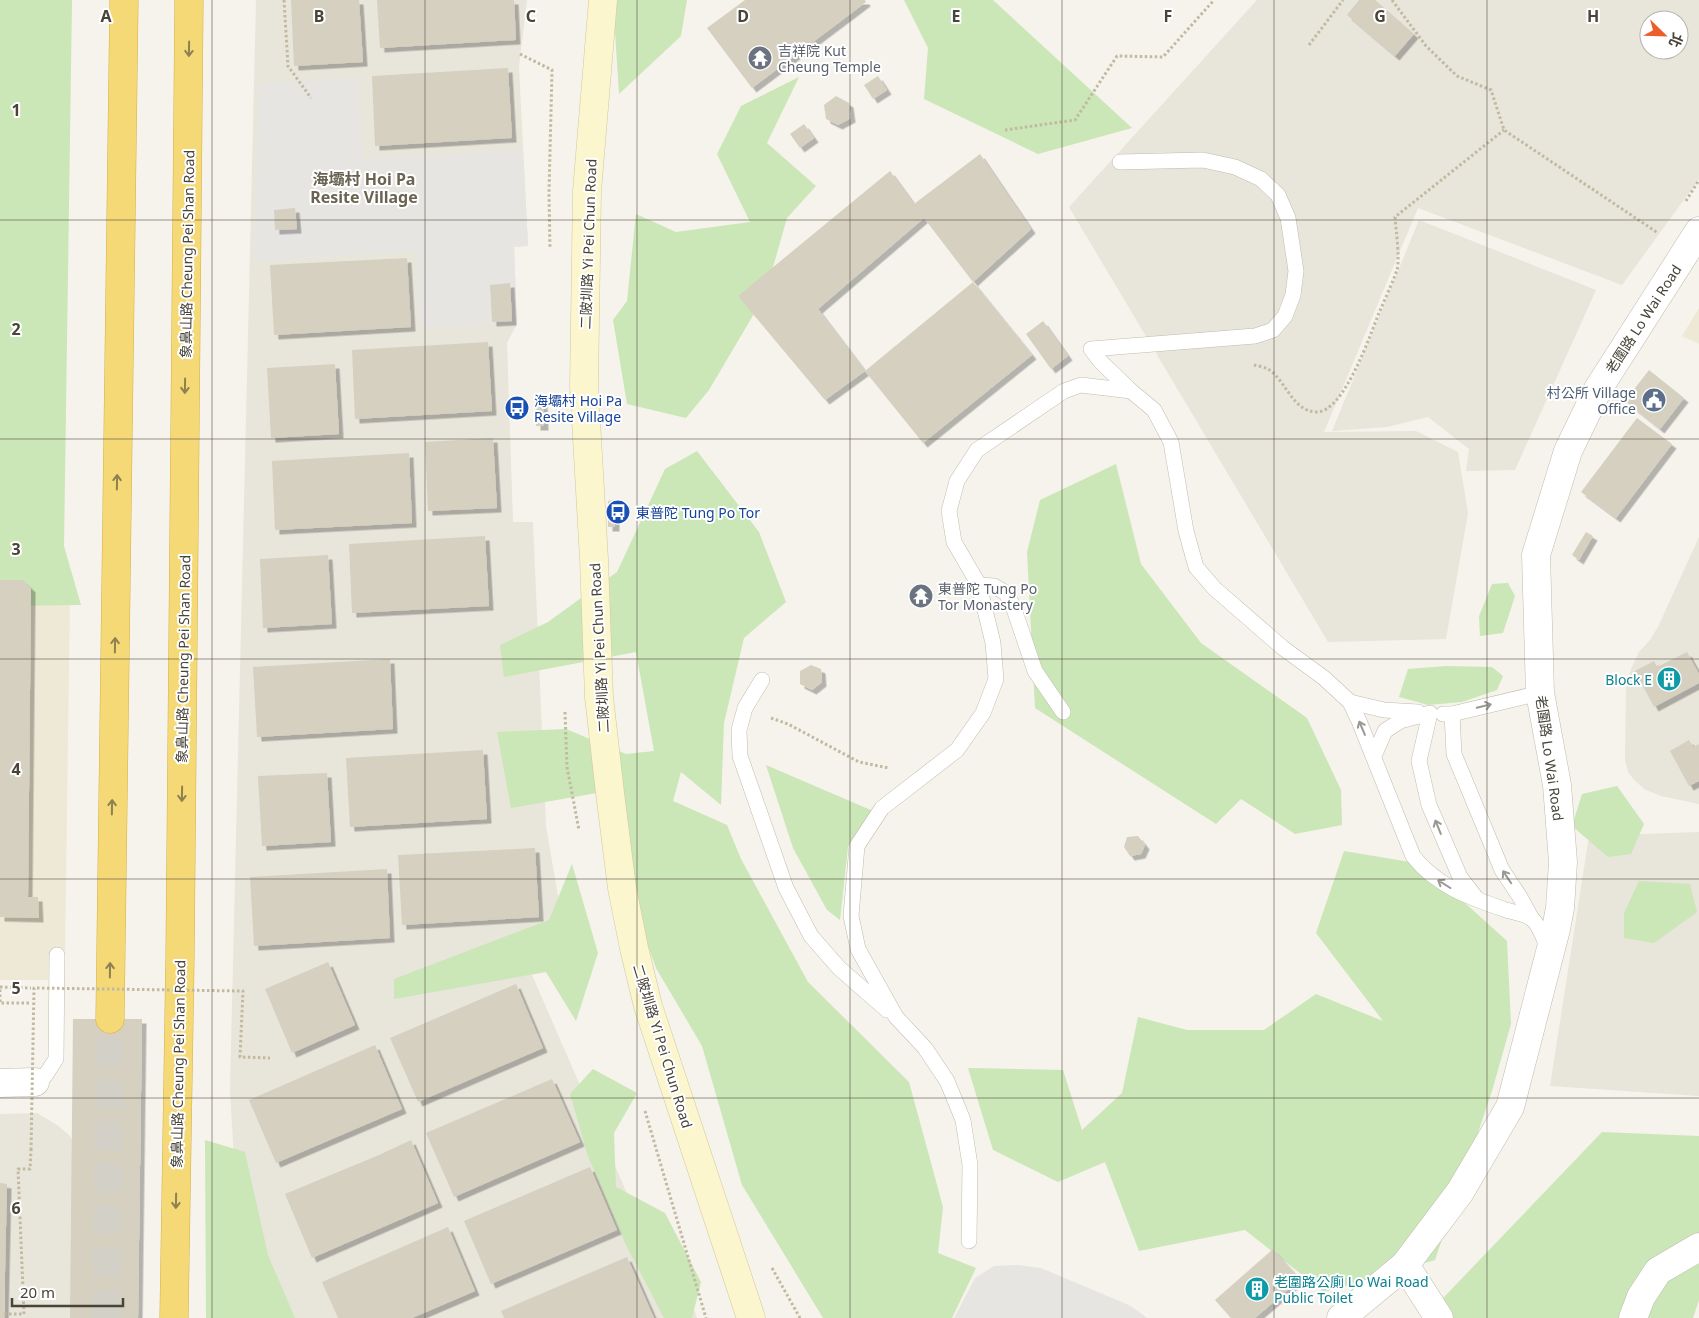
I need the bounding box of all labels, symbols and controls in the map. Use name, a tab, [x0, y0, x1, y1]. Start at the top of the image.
text: A	[100, 5, 112, 27]
text: B	[314, 5, 324, 27]
text: C	[526, 5, 536, 27]
text: D	[737, 5, 749, 27]
text: E	[952, 5, 961, 27]
text: F	[1164, 5, 1172, 27]
text: G	[1374, 5, 1386, 27]
text: H	[1587, 5, 1599, 27]
north arrow	[1639, 10, 1689, 60]
text: 北	[1665, 30, 1688, 50]
one-way arrow	[184, 40, 194, 56]
place label: 吉祥院 Kut Cheung Temple	[778, 41, 881, 76]
temple icon: 吉祥院 Kut Cheung Temple	[747, 45, 773, 71]
text: 1	[11, 99, 21, 121]
street label: 象鼻山路 Cheung Pei Shan Road	[176, 150, 198, 358]
street label: 二陂圳路 Yi Pei Chun Road	[576, 158, 600, 330]
district label: 海壩村 Hoi Pa Resite Village	[310, 168, 418, 208]
street label: 老圍路 Lo Wai Road	[1601, 261, 1685, 377]
text: 2	[11, 318, 21, 340]
one-way arrow	[180, 378, 190, 394]
place label: 村公所 Village Office	[1547, 383, 1636, 418]
public building icon: 村公所 Village Office	[1641, 387, 1667, 413]
place label: 海壩村 Hoi Pa Resite Village	[534, 391, 622, 426]
bus stop icon: 海壩村 Hoi Pa Resite Village	[504, 395, 530, 421]
one-way arrow	[112, 475, 122, 491]
bus stop icon: 東普陀 Tung Po Tor	[605, 499, 631, 525]
place label: 東普陀 Tung Po Tor	[636, 503, 760, 522]
text: 3	[11, 538, 21, 560]
street label: 象鼻山路 Cheung Pei Shan Road	[172, 555, 194, 763]
street label: 二陂圳路 Yi Pei Chun Road	[585, 562, 613, 734]
place label: 東普陀 Tung Po Tor Monastery	[938, 579, 1037, 614]
temple icon: 東普陀 Tung Po Tor Monastery	[908, 583, 934, 609]
one-way arrow	[110, 637, 120, 654]
building icon: Block E	[1656, 666, 1682, 692]
place label: Block E	[1605, 670, 1652, 689]
street label: 老圍路 Lo Wai Road	[1532, 694, 1568, 822]
one-way arrow	[1476, 701, 1492, 710]
one-way arrow	[1357, 721, 1366, 736]
text: 4	[11, 758, 21, 780]
one-way arrow	[177, 785, 186, 801]
one-way arrow	[108, 800, 117, 816]
one-way arrow	[1433, 820, 1443, 835]
one-way arrow	[1502, 870, 1512, 884]
one-way arrow	[1438, 878, 1452, 888]
street label: 象鼻山路 Cheung Pei Shan Road	[167, 960, 189, 1168]
one-way arrow	[105, 962, 115, 978]
street label: 二陂圳路 Yi Pei Chun Road	[629, 962, 697, 1130]
text: 5	[11, 977, 21, 999]
one-way arrow	[171, 1192, 181, 1209]
text: 6	[11, 1197, 21, 1219]
place label: 老圍路公廁 Lo Wai Road Public Toilet	[1274, 1272, 1429, 1307]
scale bar	[12, 1276, 124, 1308]
building icon: 老圍路公廁 Lo Wai Road Public Toilet	[1244, 1276, 1270, 1302]
text: 20 m	[20, 1282, 55, 1302]

